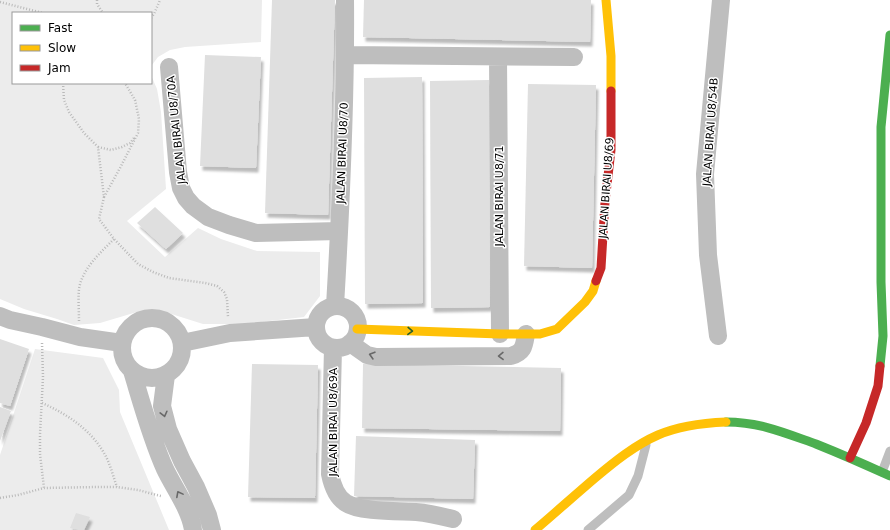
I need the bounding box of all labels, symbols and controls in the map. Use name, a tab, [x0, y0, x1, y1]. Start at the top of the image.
legend	[12, 12, 152, 84]
text: Fast	[48, 21, 72, 35]
text: Slow	[48, 41, 76, 55]
text: Jam	[47, 61, 71, 75]
street label: JALAN BIRAI U8/70A	[164, 75, 189, 186]
street label: JALAN BIRAI U8/54B	[700, 77, 721, 188]
street label: JALAN BIRAI U8/70	[334, 102, 351, 205]
street label: JALAN BIRAI U8/69	[596, 137, 617, 240]
street label: JALAN BIRAI U8/71	[493, 145, 506, 248]
one-way arrow	[407, 327, 413, 335]
one-way arrow	[368, 351, 375, 360]
one-way arrow	[498, 352, 504, 360]
street label: JALAN BIRAI U8/69A	[327, 367, 340, 477]
one-way arrow	[160, 410, 168, 417]
one-way arrow	[176, 491, 183, 498]

